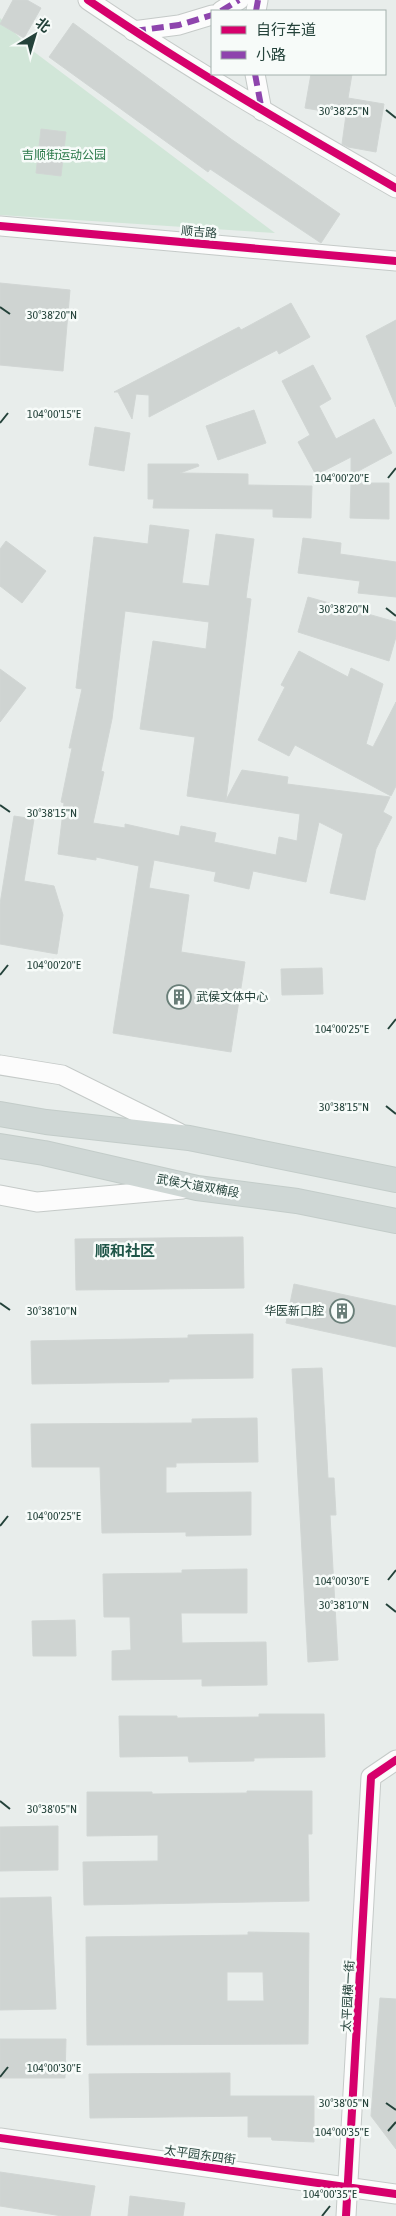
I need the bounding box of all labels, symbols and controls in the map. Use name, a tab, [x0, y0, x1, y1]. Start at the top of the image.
north arrow	[10, 10, 60, 60]
legend	[211, 10, 386, 75]
text: 北	[33, 14, 53, 35]
text: 自行车道	[256, 21, 316, 38]
text: 小路	[256, 46, 286, 63]
text: 30°38'25"N	[319, 104, 369, 118]
park label: 吉顺街运动公园	[22, 148, 106, 162]
street label: 顺吉路	[180, 223, 218, 241]
text: 30°38'20"N	[27, 308, 77, 322]
text: 104°00'15"E	[27, 407, 81, 421]
text: 104°00'20"E	[315, 471, 369, 485]
text: 30°38'20"N	[319, 602, 369, 616]
text: 30°38'15"N	[27, 806, 77, 820]
text: 104°00'20"E	[27, 958, 81, 972]
building icon: 武侯文体中心	[166, 984, 192, 1010]
place label: 武侯文体中心	[196, 990, 268, 1004]
text: 104°00'25"E	[315, 1022, 369, 1036]
text: 30°38'15"N	[319, 1100, 369, 1114]
street label: 武侯大道双楠段	[155, 1172, 241, 1200]
district label: 顺和社区	[95, 1242, 155, 1259]
building icon: 华医新口腔	[329, 1298, 355, 1324]
text: 30°38'10"N	[27, 1304, 77, 1318]
place label: 华医新口腔	[264, 1304, 324, 1318]
text: 104°00'25"E	[27, 1509, 81, 1523]
text: 104°00'30"E	[315, 1574, 369, 1588]
text: 30°38'10"N	[319, 1598, 369, 1612]
text: 30°38'05"N	[27, 1802, 77, 1816]
street label: 太平园横一街	[339, 1960, 357, 2032]
text: 104°00'30"E	[27, 2061, 81, 2075]
text: 30°38'05"N	[319, 2096, 369, 2110]
text: 104°00'35"E	[315, 2125, 369, 2139]
street label: 太平园东四街	[163, 2143, 237, 2167]
text: 104°00'35"E	[303, 2187, 357, 2201]

